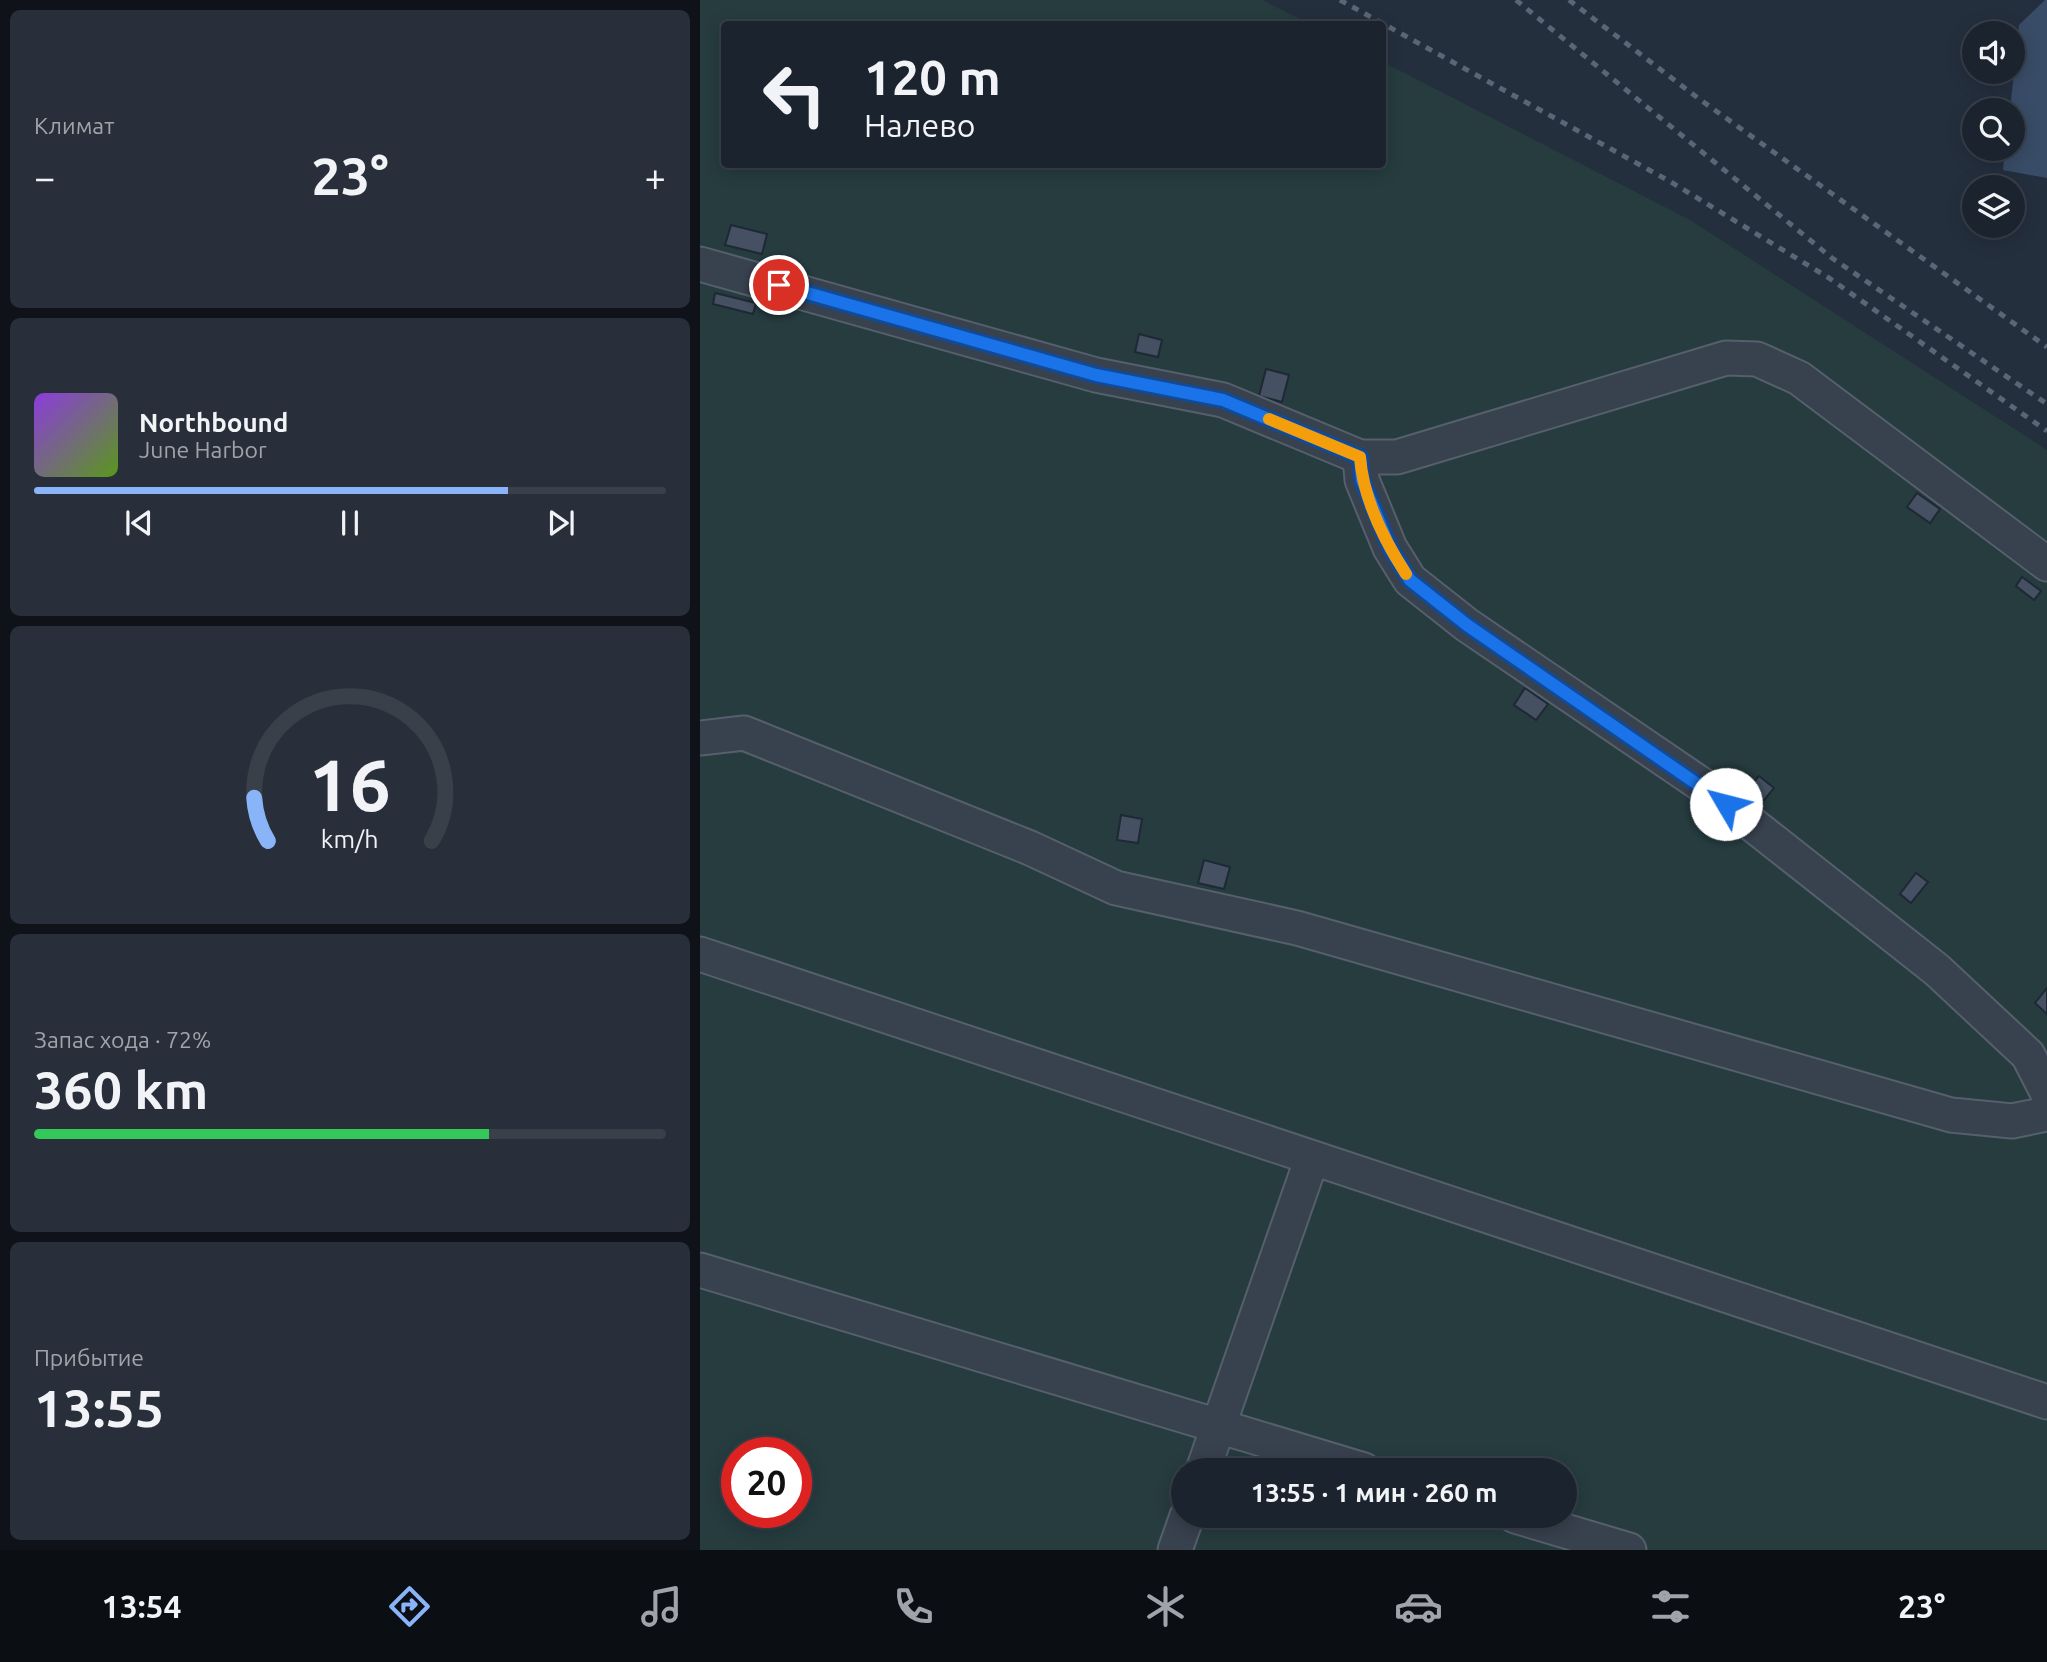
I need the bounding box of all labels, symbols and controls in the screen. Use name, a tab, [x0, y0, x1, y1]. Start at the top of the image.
map controls	[1962, 21, 2025, 238]
button: sound	[1962, 21, 2025, 84]
icon: left	[749, 49, 840, 140]
text: 120 m	[864, 49, 1001, 104]
button: search	[1962, 98, 2025, 161]
text: Налево	[864, 107, 976, 143]
text: Климат	[34, 113, 114, 138]
text: 23°	[311, 147, 389, 205]
text: −	[34, 156, 55, 198]
text: +	[645, 156, 666, 198]
button: layers	[1962, 175, 2025, 238]
pin	[749, 255, 809, 315]
icon: arrive	[760, 266, 798, 304]
text: Northbound	[139, 408, 288, 437]
text: June Harbor	[139, 437, 267, 462]
icon: previous	[120, 504, 158, 542]
icon: pause	[331, 504, 369, 542]
icon: next	[542, 504, 580, 542]
text: 16	[309, 743, 391, 825]
position arrow	[1689, 767, 1763, 841]
text: km/h	[321, 825, 379, 853]
text: Запас хода · 72%	[34, 1027, 211, 1052]
text: 360 km	[34, 1061, 208, 1119]
text: Прибытие	[34, 1345, 144, 1370]
text: 13:55	[34, 1379, 164, 1437]
speed limit sign: 20	[721, 1437, 812, 1528]
text: 13:55 · 1 мин · 260 m	[1251, 1478, 1497, 1507]
icon: directions	[385, 1582, 434, 1631]
icon: music	[637, 1582, 686, 1631]
icon: phone	[889, 1582, 938, 1631]
icon: climate	[1141, 1582, 1190, 1631]
icon: car	[1394, 1582, 1443, 1631]
icon: filters	[1646, 1582, 1695, 1631]
text: 13:54	[102, 1588, 182, 1624]
text: 23°	[1898, 1588, 1945, 1624]

